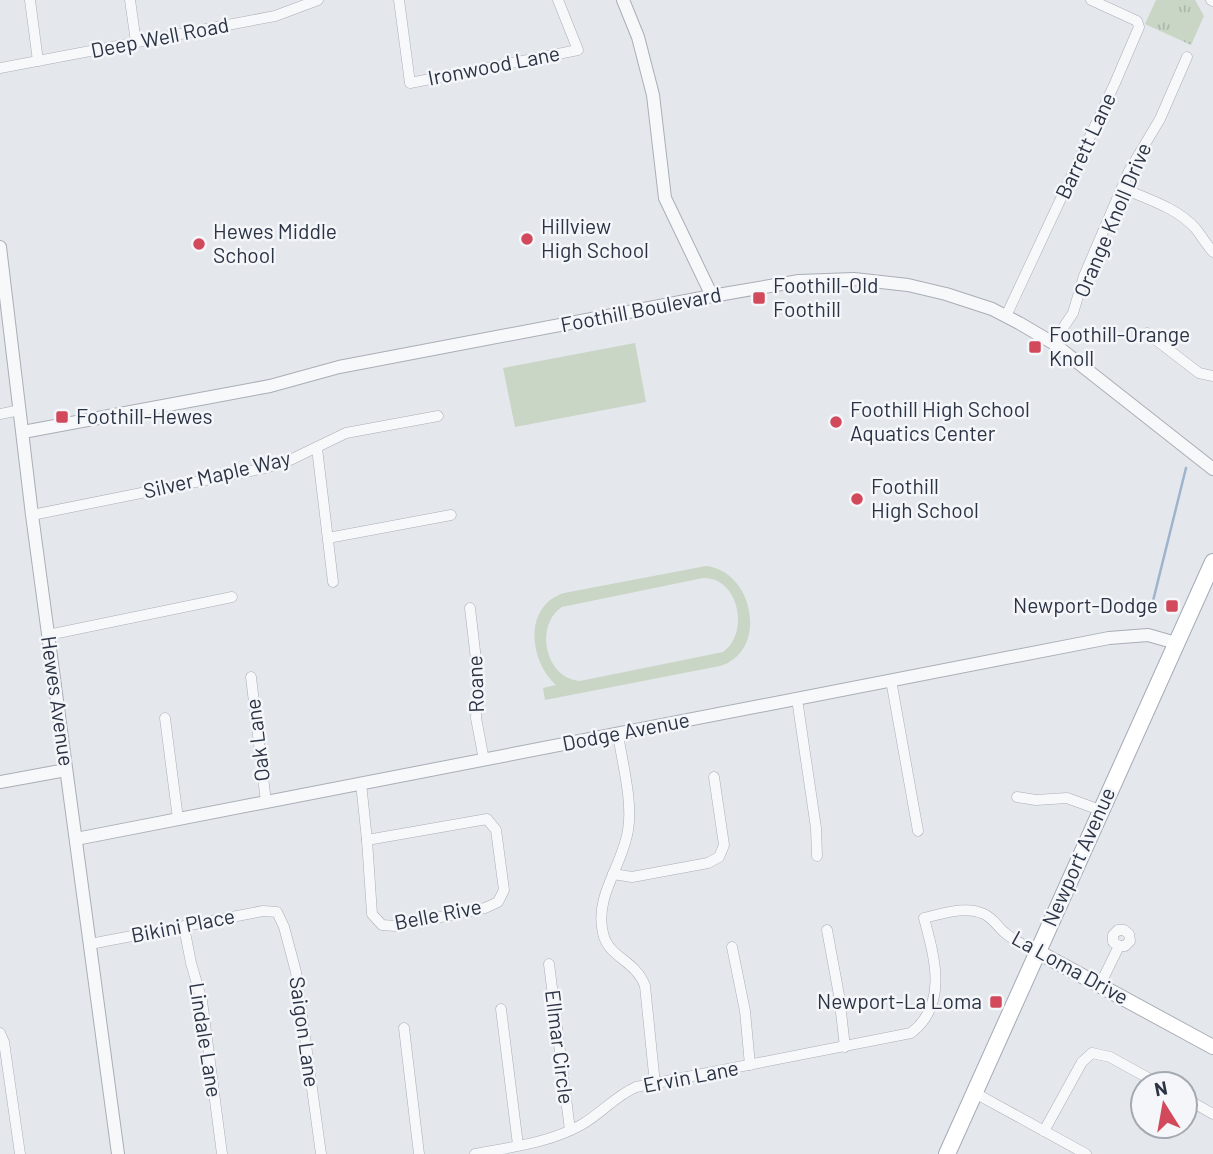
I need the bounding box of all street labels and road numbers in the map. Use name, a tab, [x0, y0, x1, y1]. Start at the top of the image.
street label: Deep Well Road	[89, 11, 231, 62]
street label: Ironwood Lane	[426, 39, 562, 90]
street label: Barrett Lane	[1049, 88, 1120, 203]
street label: Orange Knoll Drive	[1068, 138, 1155, 300]
street label: Foothill Boulevard	[558, 281, 723, 336]
street label: Silver Maple Way	[141, 444, 293, 503]
street label: Hewes Avenue	[37, 634, 80, 768]
street label: Roane	[461, 655, 488, 713]
street label: Oak Lane	[239, 697, 274, 783]
street label: Dodge Avenue	[560, 706, 692, 755]
street label: Newport Avenue	[1036, 783, 1119, 930]
street label: Belle Rive	[392, 893, 484, 934]
street label: Bikini Place	[129, 902, 237, 947]
street label: La Loma Drive	[1008, 924, 1133, 1009]
street label: Saigon Lane	[285, 975, 326, 1089]
street label: Lindale Lane	[185, 981, 228, 1099]
street label: Ellmar Circle	[541, 988, 580, 1105]
street label: Ervin Lane	[641, 1054, 741, 1097]

